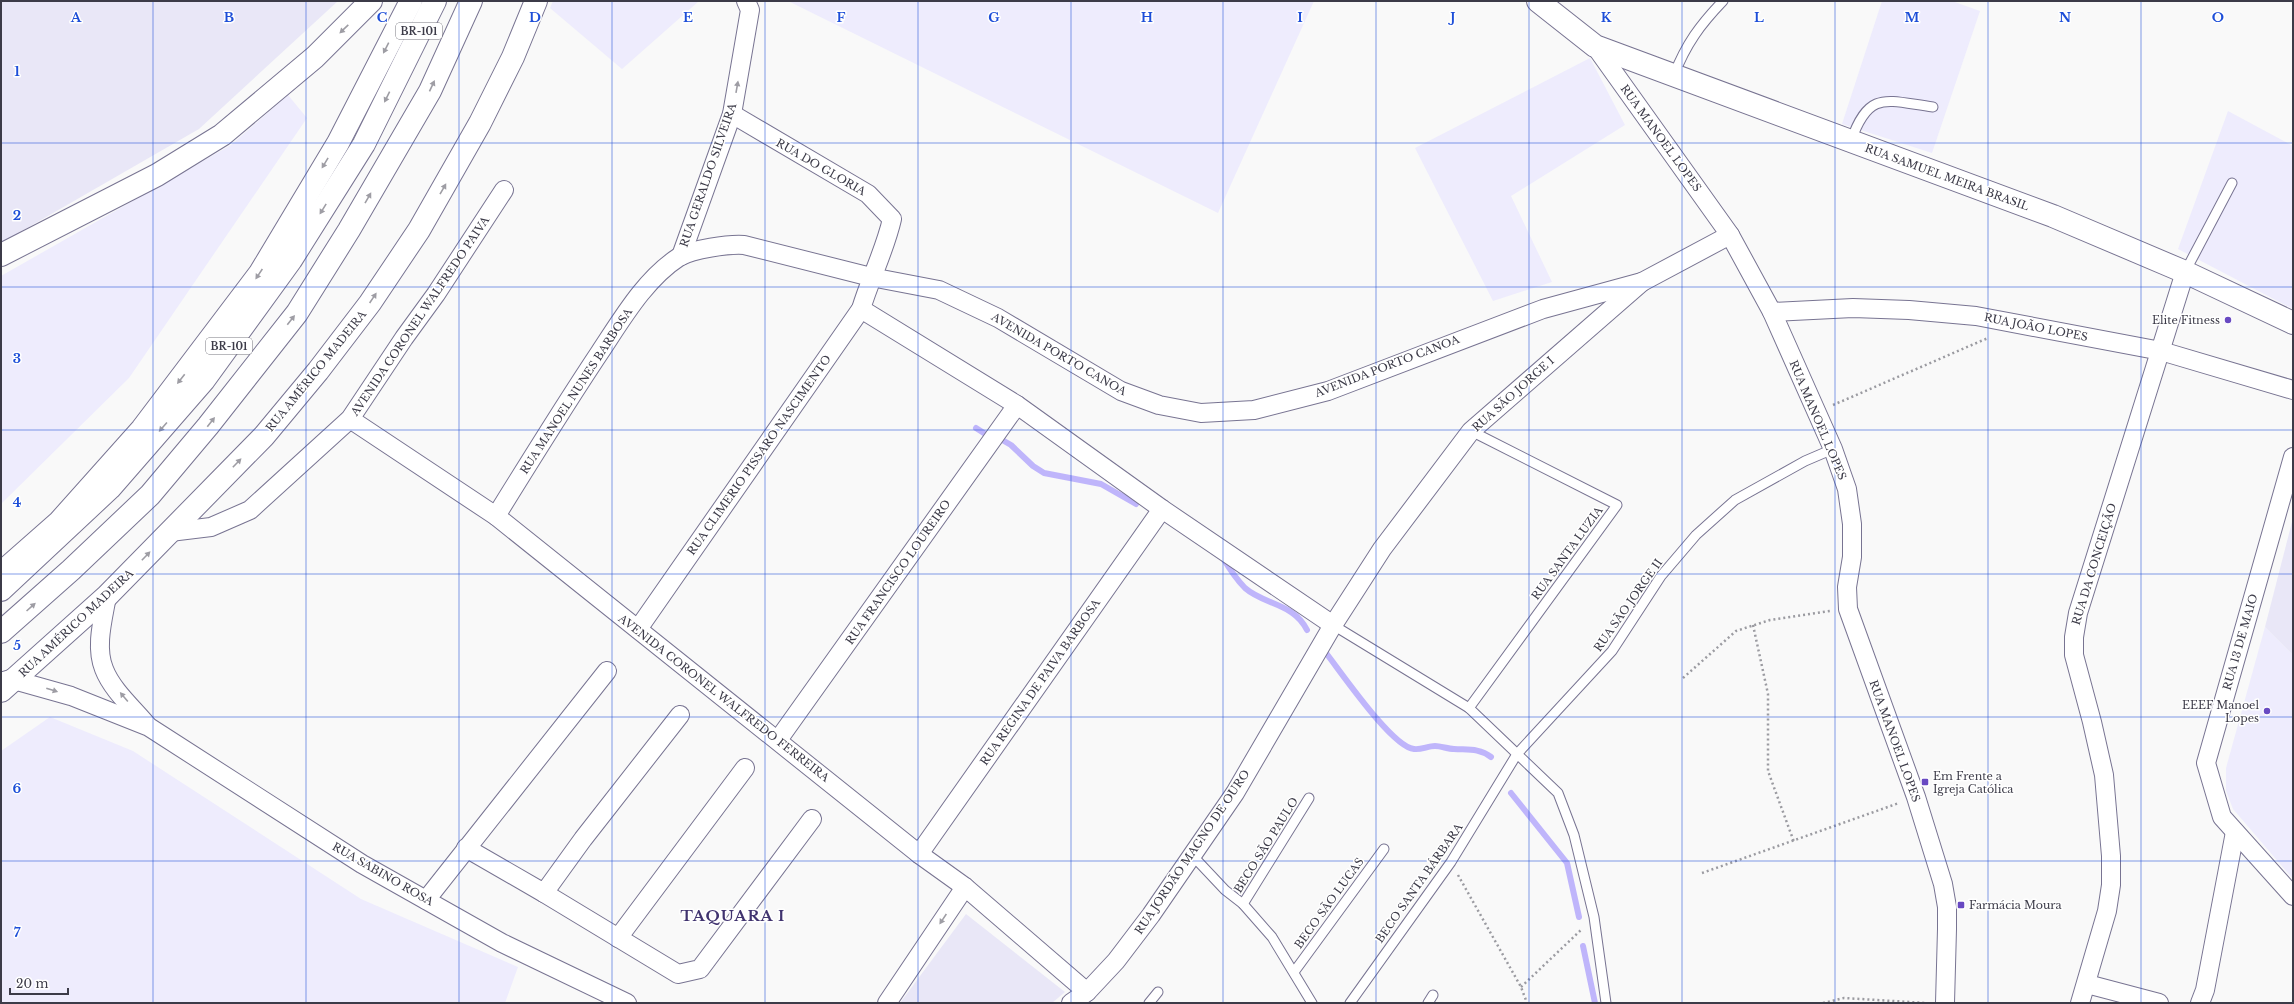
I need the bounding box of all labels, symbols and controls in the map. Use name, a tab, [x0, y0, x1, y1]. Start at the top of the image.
text: A	[70, 9, 82, 26]
text: B	[224, 9, 234, 26]
text: C	[377, 9, 388, 26]
text: D	[529, 9, 541, 26]
text: E	[683, 9, 693, 26]
text: F	[837, 9, 846, 26]
text: G	[988, 9, 1000, 26]
text: H	[1141, 9, 1153, 26]
text: I	[1297, 9, 1303, 26]
text: J	[1447, 9, 1456, 26]
text: K	[1601, 9, 1612, 26]
text: L	[1754, 9, 1764, 26]
text: M	[1905, 9, 1920, 26]
text: N	[2059, 9, 2071, 26]
text: O	[2212, 9, 2224, 26]
road number: BR-101	[396, 23, 442, 39]
one-way arrow	[339, 24, 349, 34]
one-way arrow	[383, 42, 390, 54]
text: 1	[14, 63, 20, 80]
one-way arrow	[429, 80, 435, 91]
one-way arrow	[734, 80, 740, 93]
street label: RUA MANOEL LOPES	[1617, 82, 1705, 194]
one-way arrow	[384, 91, 390, 102]
street label: RUA GERALDO SILVEIRA	[677, 101, 739, 249]
street label: RUA DO GLORIA	[774, 136, 869, 199]
street label: RUA SAMUEL MEIRA BRASIL	[1863, 141, 2031, 213]
one-way arrow	[322, 157, 329, 169]
one-way arrow	[439, 183, 446, 195]
one-way arrow	[364, 193, 371, 204]
one-way arrow	[319, 204, 326, 215]
text: 2	[13, 207, 21, 224]
street label: AVENIDA CORONEL WALFREDO PAIVA	[347, 213, 493, 419]
one-way arrow	[255, 269, 263, 280]
one-way arrow	[369, 293, 377, 303]
street label: RUA MANOEL NUNES BARBOSA	[517, 305, 635, 477]
street label: RUA AMÉRICO MADEIRA	[263, 307, 370, 434]
street label: AVENIDA PORTO CANOA	[988, 309, 1129, 399]
street label: RUA JOÃO LOPES	[1983, 310, 2089, 344]
place label: Elite Fitness	[2152, 313, 2220, 327]
one-way arrow	[287, 315, 295, 326]
marker: Elite Fitness	[2223, 315, 2233, 325]
street label: AVENIDA PORTO CANOA	[1312, 332, 1462, 400]
road number: BR-101	[206, 338, 252, 354]
text: 3	[13, 350, 21, 367]
street label: RUA CLIMERIO PISSARO NASCIMENTO	[684, 352, 834, 558]
street label: RUA SÃO JORGE I	[1469, 353, 1557, 435]
street label: RUA MANOEL LOPES	[1786, 358, 1850, 482]
one-way arrow	[177, 373, 185, 384]
one-way arrow	[206, 417, 215, 428]
one-way arrow	[159, 422, 168, 432]
one-way arrow	[232, 458, 242, 468]
text: 4	[13, 494, 22, 511]
street label: RUA FRANCISCO LOUREIRO	[842, 497, 954, 647]
street label: RUA DA CONCEIÇÃO	[2069, 501, 2119, 627]
street label: RUA SANTA LUZIA	[1528, 503, 1606, 602]
one-way arrow	[142, 551, 151, 561]
street label: RUA SÃO JORGE II	[1591, 555, 1666, 654]
street label: RUA AMÉRICO MADEIRA	[16, 566, 137, 680]
street label: RUA 13 DE MAIO	[2220, 592, 2260, 692]
street label: RUA REGINA DE PAIVA BARBOSA	[977, 596, 1103, 768]
one-way arrow	[26, 602, 36, 612]
street label: AVENIDA CORONEL WALFREDO FERREIRA	[615, 611, 833, 785]
text: 5	[13, 637, 21, 654]
street label: RUA MANOEL LOPES	[1866, 678, 1924, 804]
one-way arrow	[46, 687, 58, 693]
one-way arrow	[120, 692, 129, 702]
place label: EEEF Manoel Lopes	[2182, 698, 2259, 725]
marker: EEEF Manoel Lopes	[2262, 706, 2272, 716]
street label: RUA JORDÃO MAGNO DE OURO	[1132, 767, 1252, 937]
place label: Em Frente a Igreja Católica	[1933, 769, 2014, 796]
marker: Em Frente a Igreja Católica	[1920, 777, 1930, 787]
text: 6	[13, 780, 22, 797]
street label: BECO SÃO PAULO	[1231, 795, 1301, 895]
street label: BECO SANTA BÁRBARA	[1372, 820, 1466, 945]
street label: RUA SABINO ROSA	[330, 839, 437, 909]
street label: BECO SÃO LUCAS	[1291, 855, 1367, 951]
place label: Farmácia Moura	[1969, 898, 2062, 912]
marker: Farmácia Moura	[1956, 900, 1966, 910]
district label: TAQUARA I	[680, 906, 786, 925]
one-way arrow	[939, 914, 947, 924]
text: 7	[14, 924, 21, 941]
scale bar	[10, 970, 68, 996]
text: 20 m	[16, 976, 48, 991]

